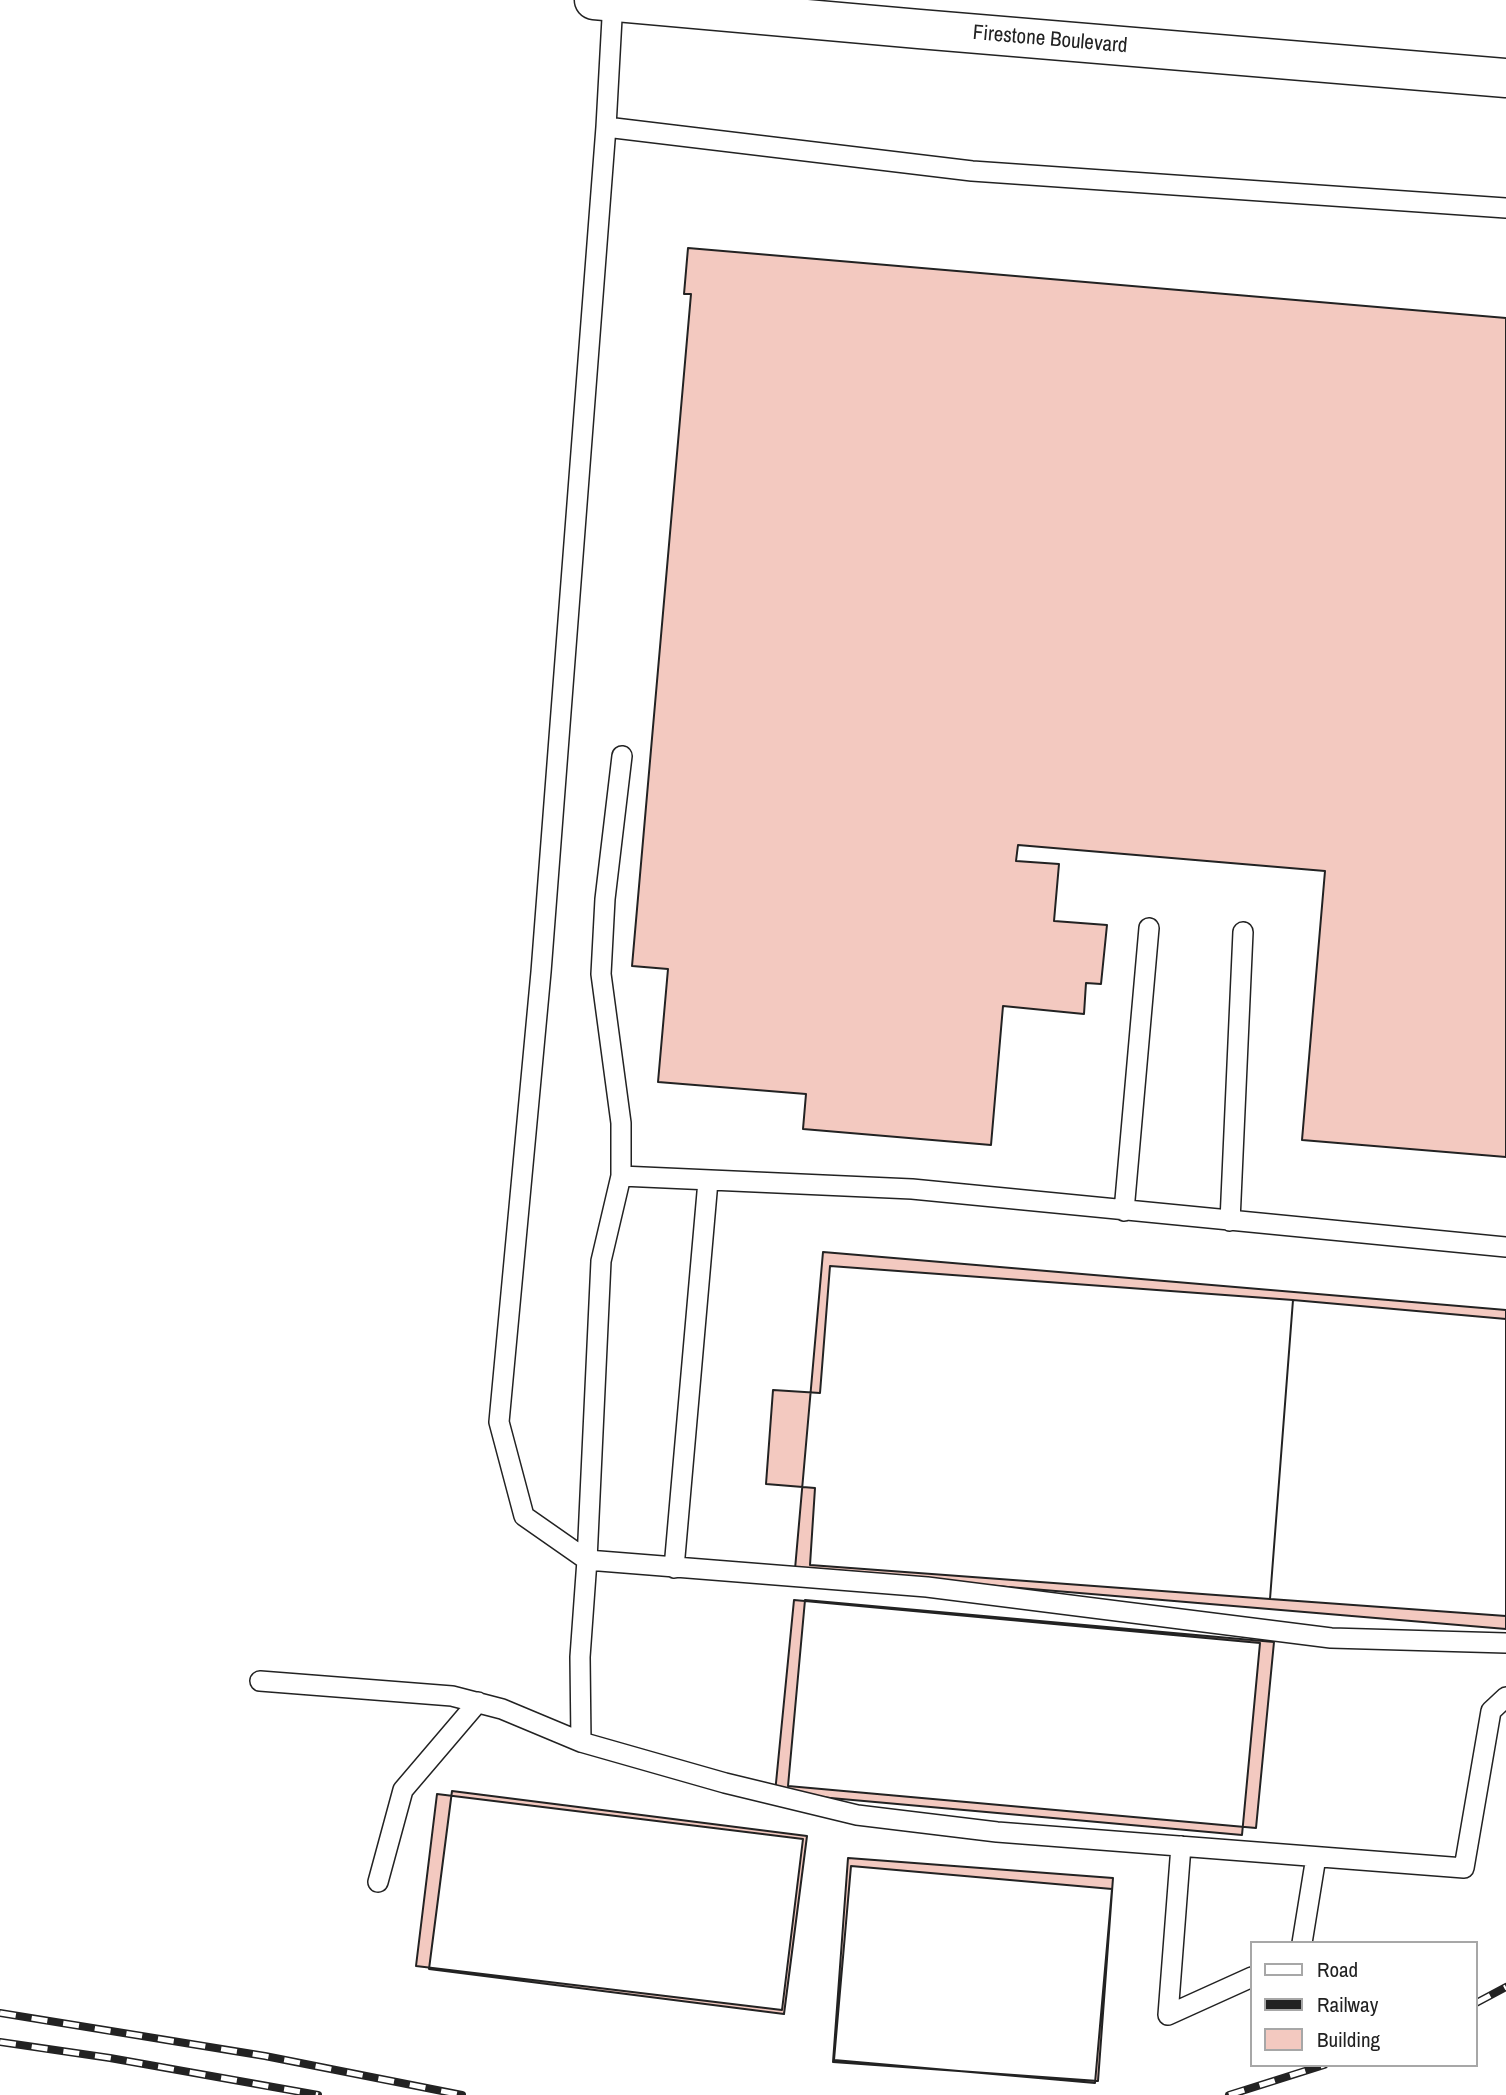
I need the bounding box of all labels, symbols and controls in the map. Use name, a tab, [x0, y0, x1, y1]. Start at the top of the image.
street label: Firestone Boulevard	[972, 21, 1128, 59]
legend	[1250, 1941, 1478, 2067]
text: Road	[1317, 1955, 1358, 1984]
text: Railway	[1317, 1990, 1378, 2019]
text: Building	[1317, 2025, 1380, 2054]

